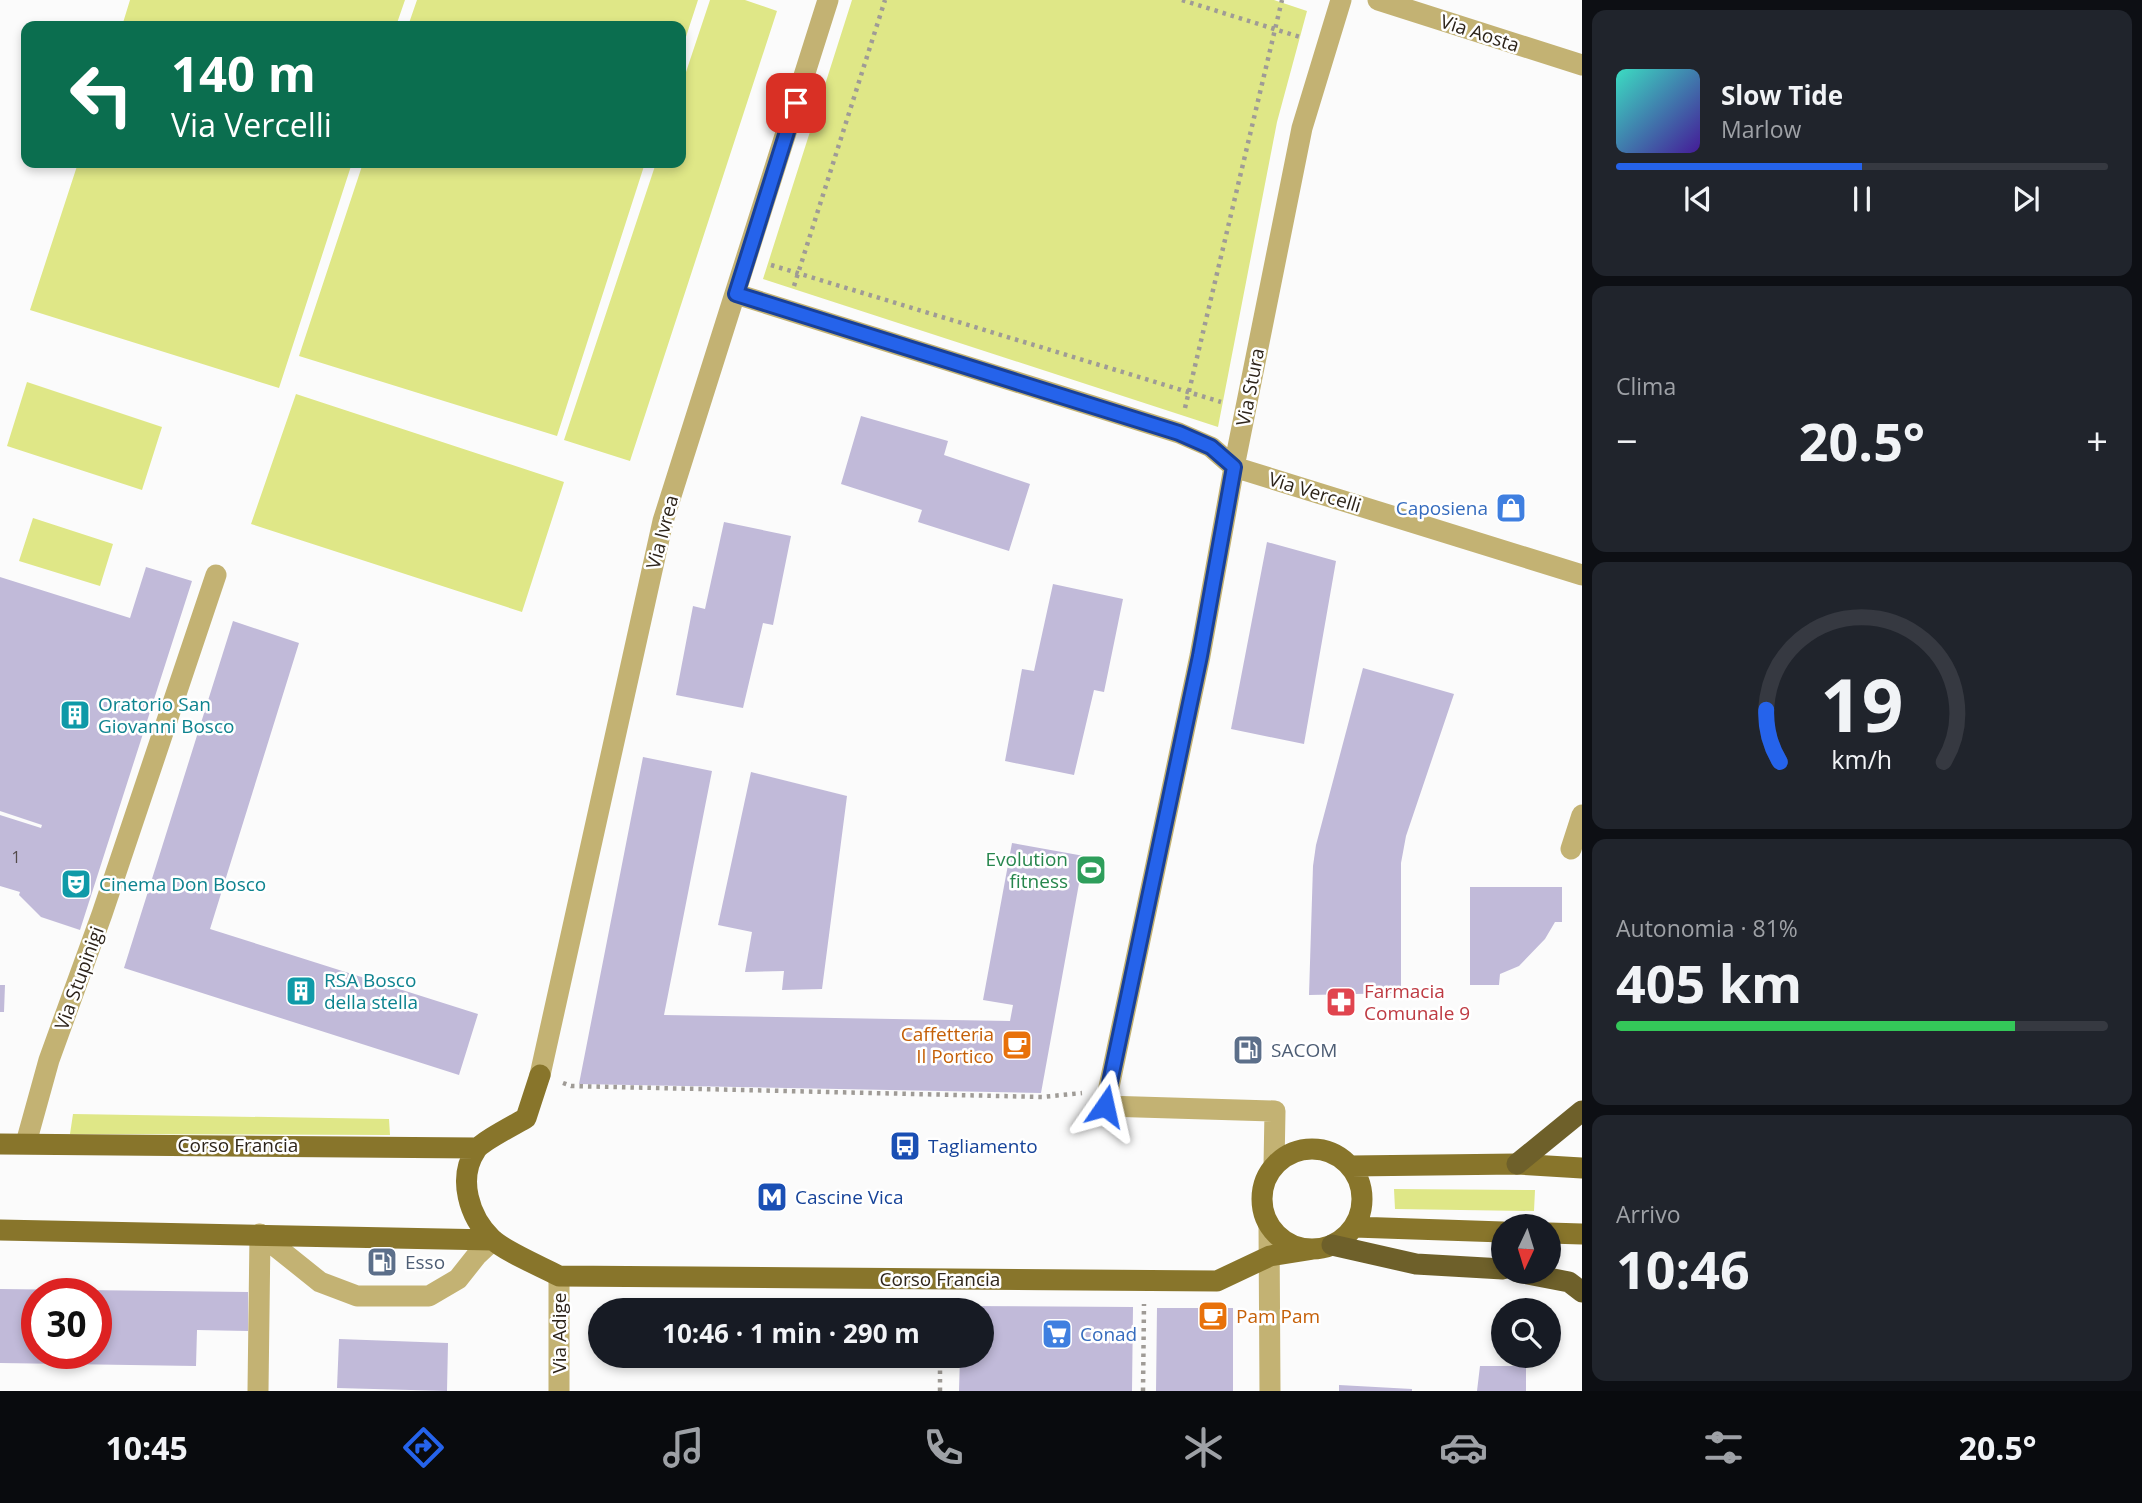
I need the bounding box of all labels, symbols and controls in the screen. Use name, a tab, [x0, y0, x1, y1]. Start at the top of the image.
street label: Via Aosta	[1437, 8, 1523, 58]
text: 140 m	[171, 40, 316, 106]
icon: left	[56, 49, 147, 140]
pin	[766, 73, 826, 133]
text: Slow Tide	[1721, 77, 1843, 113]
icon: arrive	[777, 84, 815, 122]
text: Via Vercelli	[171, 103, 332, 146]
text: Marlow	[1721, 113, 1801, 145]
icon: previous	[1679, 180, 1717, 218]
icon: pause	[1843, 180, 1881, 218]
icon: next	[2007, 180, 2045, 218]
street label: Via Stura	[1230, 346, 1270, 428]
text: Clima	[1616, 370, 1676, 402]
text: 20.5°	[1799, 405, 1925, 476]
text: −	[1616, 414, 1638, 466]
text: +	[2086, 414, 2108, 466]
street label: Via Vercelli	[1266, 466, 1364, 518]
shop icon: Caposiena	[1494, 491, 1528, 525]
street label: Via Ivrea	[640, 492, 684, 572]
place label: Caposiena	[1396, 495, 1488, 521]
text: 19	[1820, 654, 1904, 753]
place label: Oratorio San Giovanni Bosco	[98, 691, 234, 739]
building icon: Oratorio San Giovanni Bosco	[58, 698, 92, 732]
text: km/h	[1832, 741, 1892, 775]
house number: 1	[11, 846, 21, 868]
place label: Evolution fitness	[985, 846, 1068, 894]
sports icon: Evolution fitness	[1074, 853, 1108, 887]
theatre icon: Cinema Don Bosco	[59, 867, 93, 901]
place label: Cinema Don Bosco	[99, 871, 266, 897]
text: Autonomia · 81%	[1616, 912, 1798, 944]
street label: Via Stupinigi	[48, 923, 110, 1033]
text: 405 km	[1616, 947, 1802, 1018]
place label: RSA Bosco della stella	[324, 967, 418, 1015]
building icon: RSA Bosco della stella	[284, 974, 318, 1008]
place label: Farmacia Comunale 9	[1364, 978, 1470, 1026]
pharmacy icon: Farmacia Comunale 9	[1324, 985, 1358, 1019]
place label: Caffetteria Il Portico	[901, 1021, 994, 1069]
cafe icon: Caffetteria Il Portico	[1000, 1028, 1034, 1062]
fuel station icon: SACOM	[1231, 1033, 1265, 1067]
place label: SACOM	[1271, 1037, 1337, 1063]
position arrow	[1068, 1069, 1142, 1143]
bus stop icon: Tagliamento	[888, 1129, 922, 1163]
street label: Corso Francia	[178, 1132, 298, 1158]
place label: Tagliamento	[928, 1133, 1038, 1159]
metro station icon: Cascine Vica	[755, 1180, 789, 1214]
place label: Cascine Vica	[795, 1184, 904, 1210]
text: Arrivo	[1616, 1198, 1680, 1230]
north arrow	[1491, 1214, 1561, 1284]
map controls	[1491, 1214, 1561, 1368]
text: 10:46	[1616, 1233, 1750, 1304]
fuel station icon: Esso	[365, 1245, 399, 1279]
place label: Esso	[405, 1249, 445, 1275]
street label: Corso Francia	[880, 1266, 1000, 1292]
speed limit sign: 30	[21, 1278, 112, 1369]
street label: Via Adige	[546, 1292, 572, 1374]
button: search	[1491, 1298, 1561, 1368]
cafe icon: Pam Pam	[1196, 1299, 1230, 1333]
place label: Pam Pam	[1236, 1303, 1320, 1329]
text: 10:46 · 1 min · 290 m	[662, 1315, 920, 1351]
supermarket icon: Conad	[1040, 1317, 1074, 1351]
place label: Conad	[1080, 1321, 1137, 1347]
icon: directions	[399, 1423, 448, 1472]
icon: music	[659, 1423, 708, 1472]
icon: phone	[919, 1423, 968, 1472]
icon: climate	[1179, 1423, 1228, 1472]
icon: car	[1439, 1423, 1488, 1472]
icon: filters	[1699, 1423, 1748, 1472]
text: 10:45	[105, 1426, 188, 1469]
text: 20.5°	[1959, 1426, 2036, 1469]

